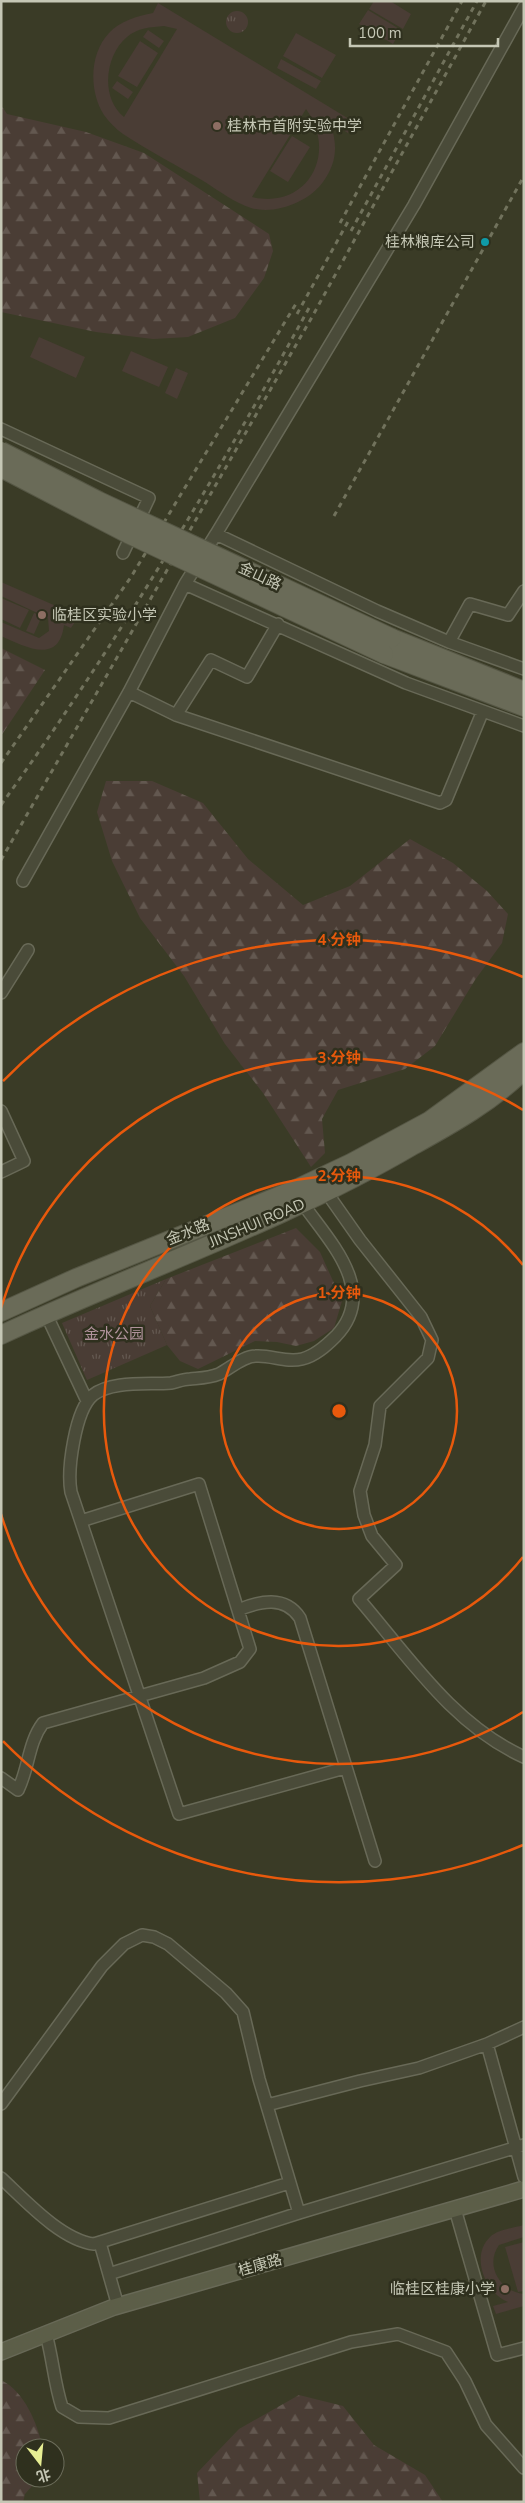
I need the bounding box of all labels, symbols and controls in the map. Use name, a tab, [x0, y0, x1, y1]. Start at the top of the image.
scale bar	[350, 15, 498, 47]
text: 100 m	[358, 23, 402, 43]
place label: 桂林市首附实验中学	[227, 116, 362, 136]
marker: 桂林市首附实验中学	[211, 120, 223, 132]
place label: 桂林粮库公司	[385, 232, 475, 252]
marker: 桂林粮库公司	[479, 236, 491, 248]
street label: 金山路	[235, 557, 285, 595]
place label: 临桂区实验小学	[52, 605, 157, 625]
marker: 临桂区实验小学	[36, 609, 48, 621]
text: 4 分钟	[317, 930, 361, 950]
text: 3 分钟	[317, 1048, 361, 1068]
text: 2 分钟	[317, 1166, 361, 1186]
street label: JINSHUI ROAD	[205, 1194, 308, 1253]
street label: 金水路	[163, 1214, 213, 1250]
text: 1 分钟	[317, 1283, 361, 1303]
park label: 金水公园	[84, 1324, 144, 1344]
centre of rings	[330, 1402, 348, 1420]
street label: 桂康路	[236, 2249, 284, 2281]
place label: 临桂区桂康小学	[390, 2279, 495, 2299]
marker: 临桂区桂康小学	[499, 2283, 511, 2295]
north arrow	[15, 2438, 65, 2488]
text: 北	[34, 2464, 53, 2486]

